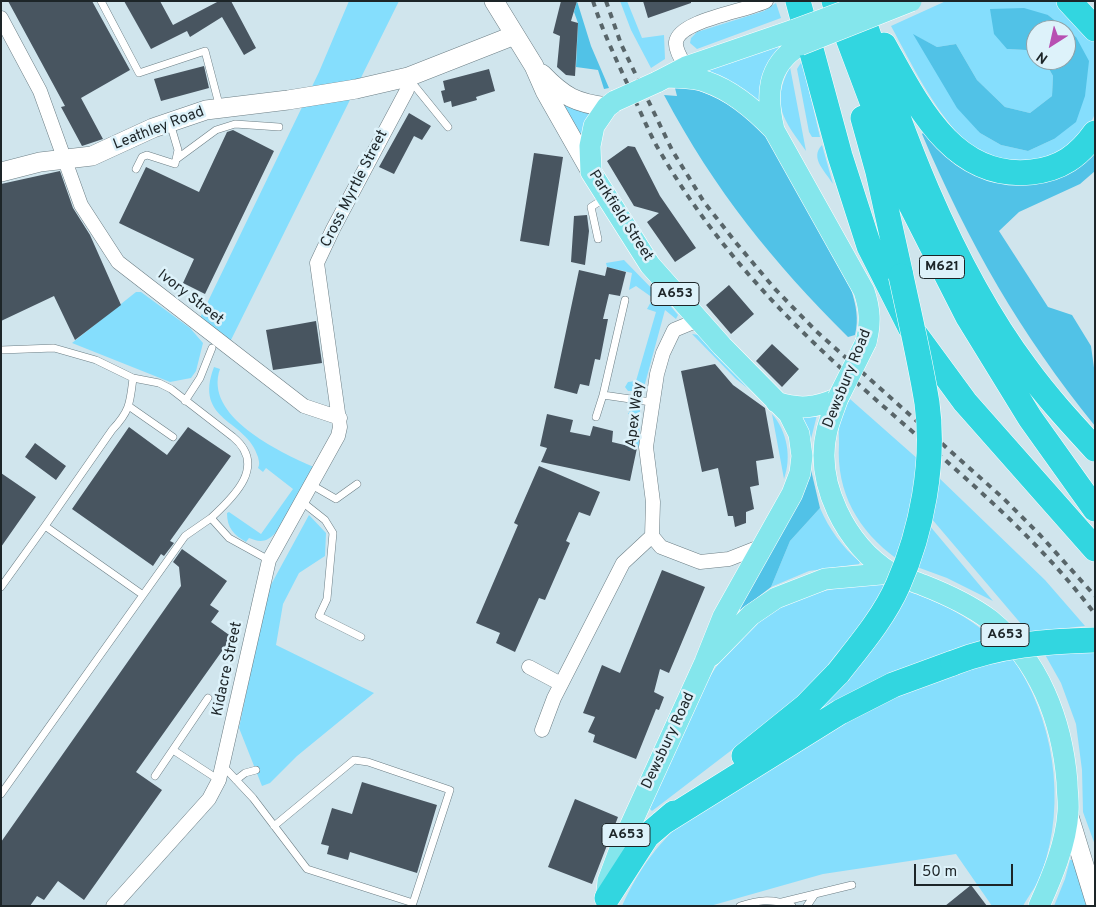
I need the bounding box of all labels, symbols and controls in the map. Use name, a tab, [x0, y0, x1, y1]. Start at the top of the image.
north arrow	[1026, 20, 1076, 70]
text: N	[1034, 47, 1052, 67]
street label: Leathley Road	[111, 103, 207, 155]
street label: Cross Myrtle Street	[318, 127, 392, 251]
street label: Parkfield Street	[584, 167, 656, 265]
road number: M621	[920, 256, 964, 278]
street label: Ivory Street	[153, 267, 227, 329]
road number: A653	[651, 282, 699, 306]
street label: Dewsbury Road	[820, 327, 876, 431]
street label: Apex Way	[623, 381, 649, 449]
street label: Kidacre Street	[209, 620, 247, 718]
road number: A653	[981, 624, 1029, 646]
street label: Dewsbury Road	[639, 690, 699, 792]
road number: A653	[602, 824, 650, 846]
scale bar	[916, 854, 1015, 886]
text: 50 m	[922, 863, 957, 882]

